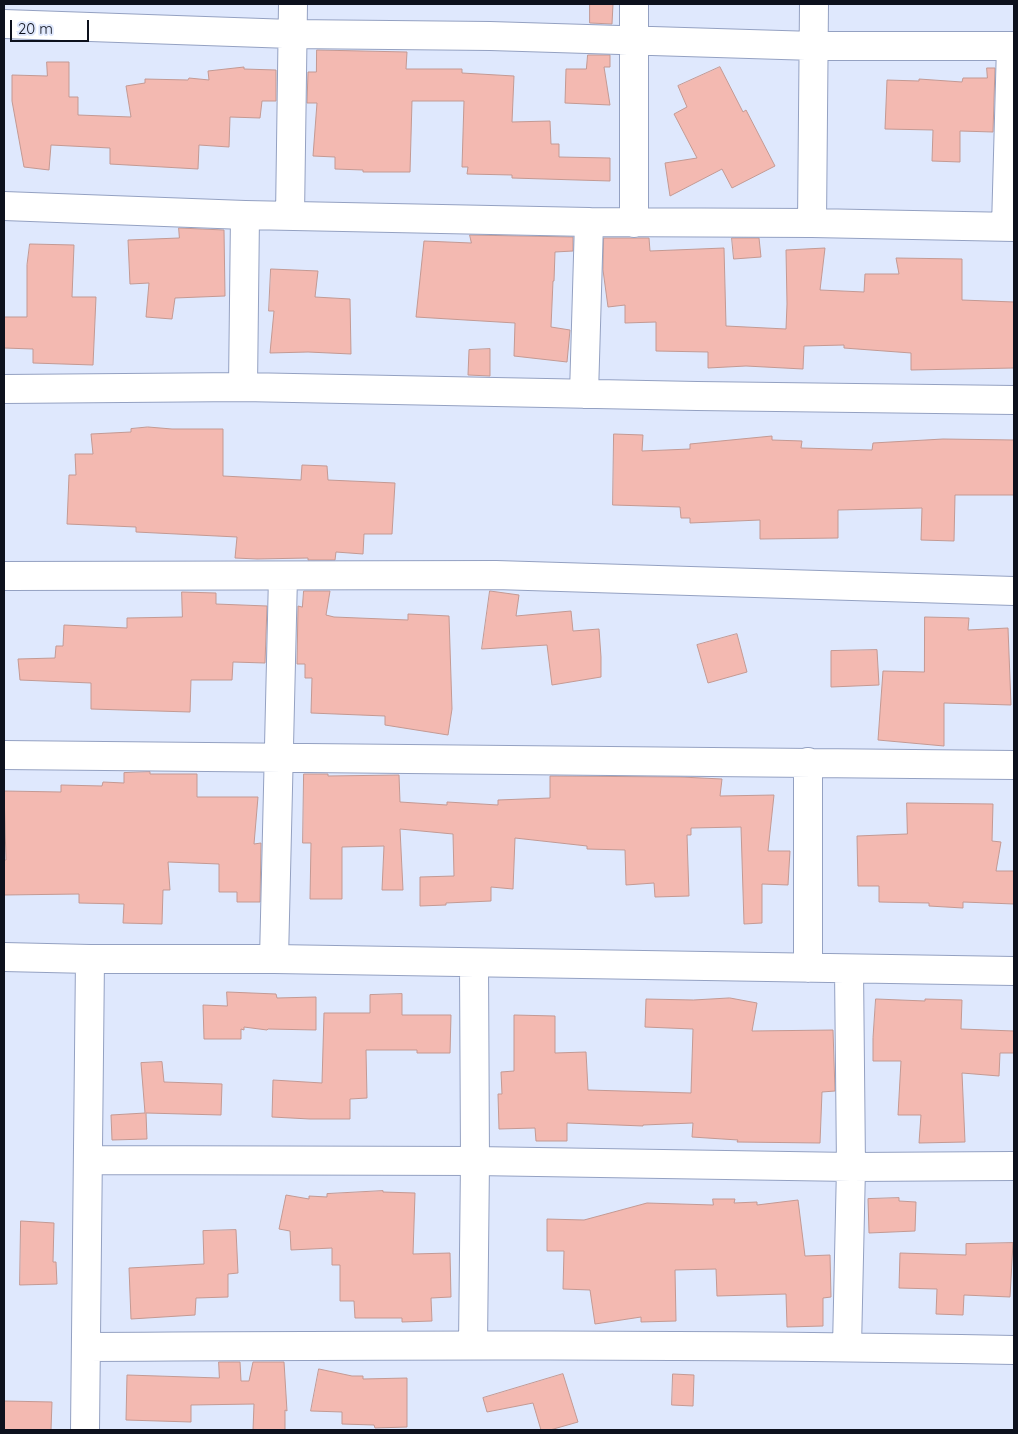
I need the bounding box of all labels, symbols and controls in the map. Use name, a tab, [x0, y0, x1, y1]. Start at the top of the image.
scale bar	[12, 10, 91, 42]
text: 20 m	[18, 19, 53, 38]

